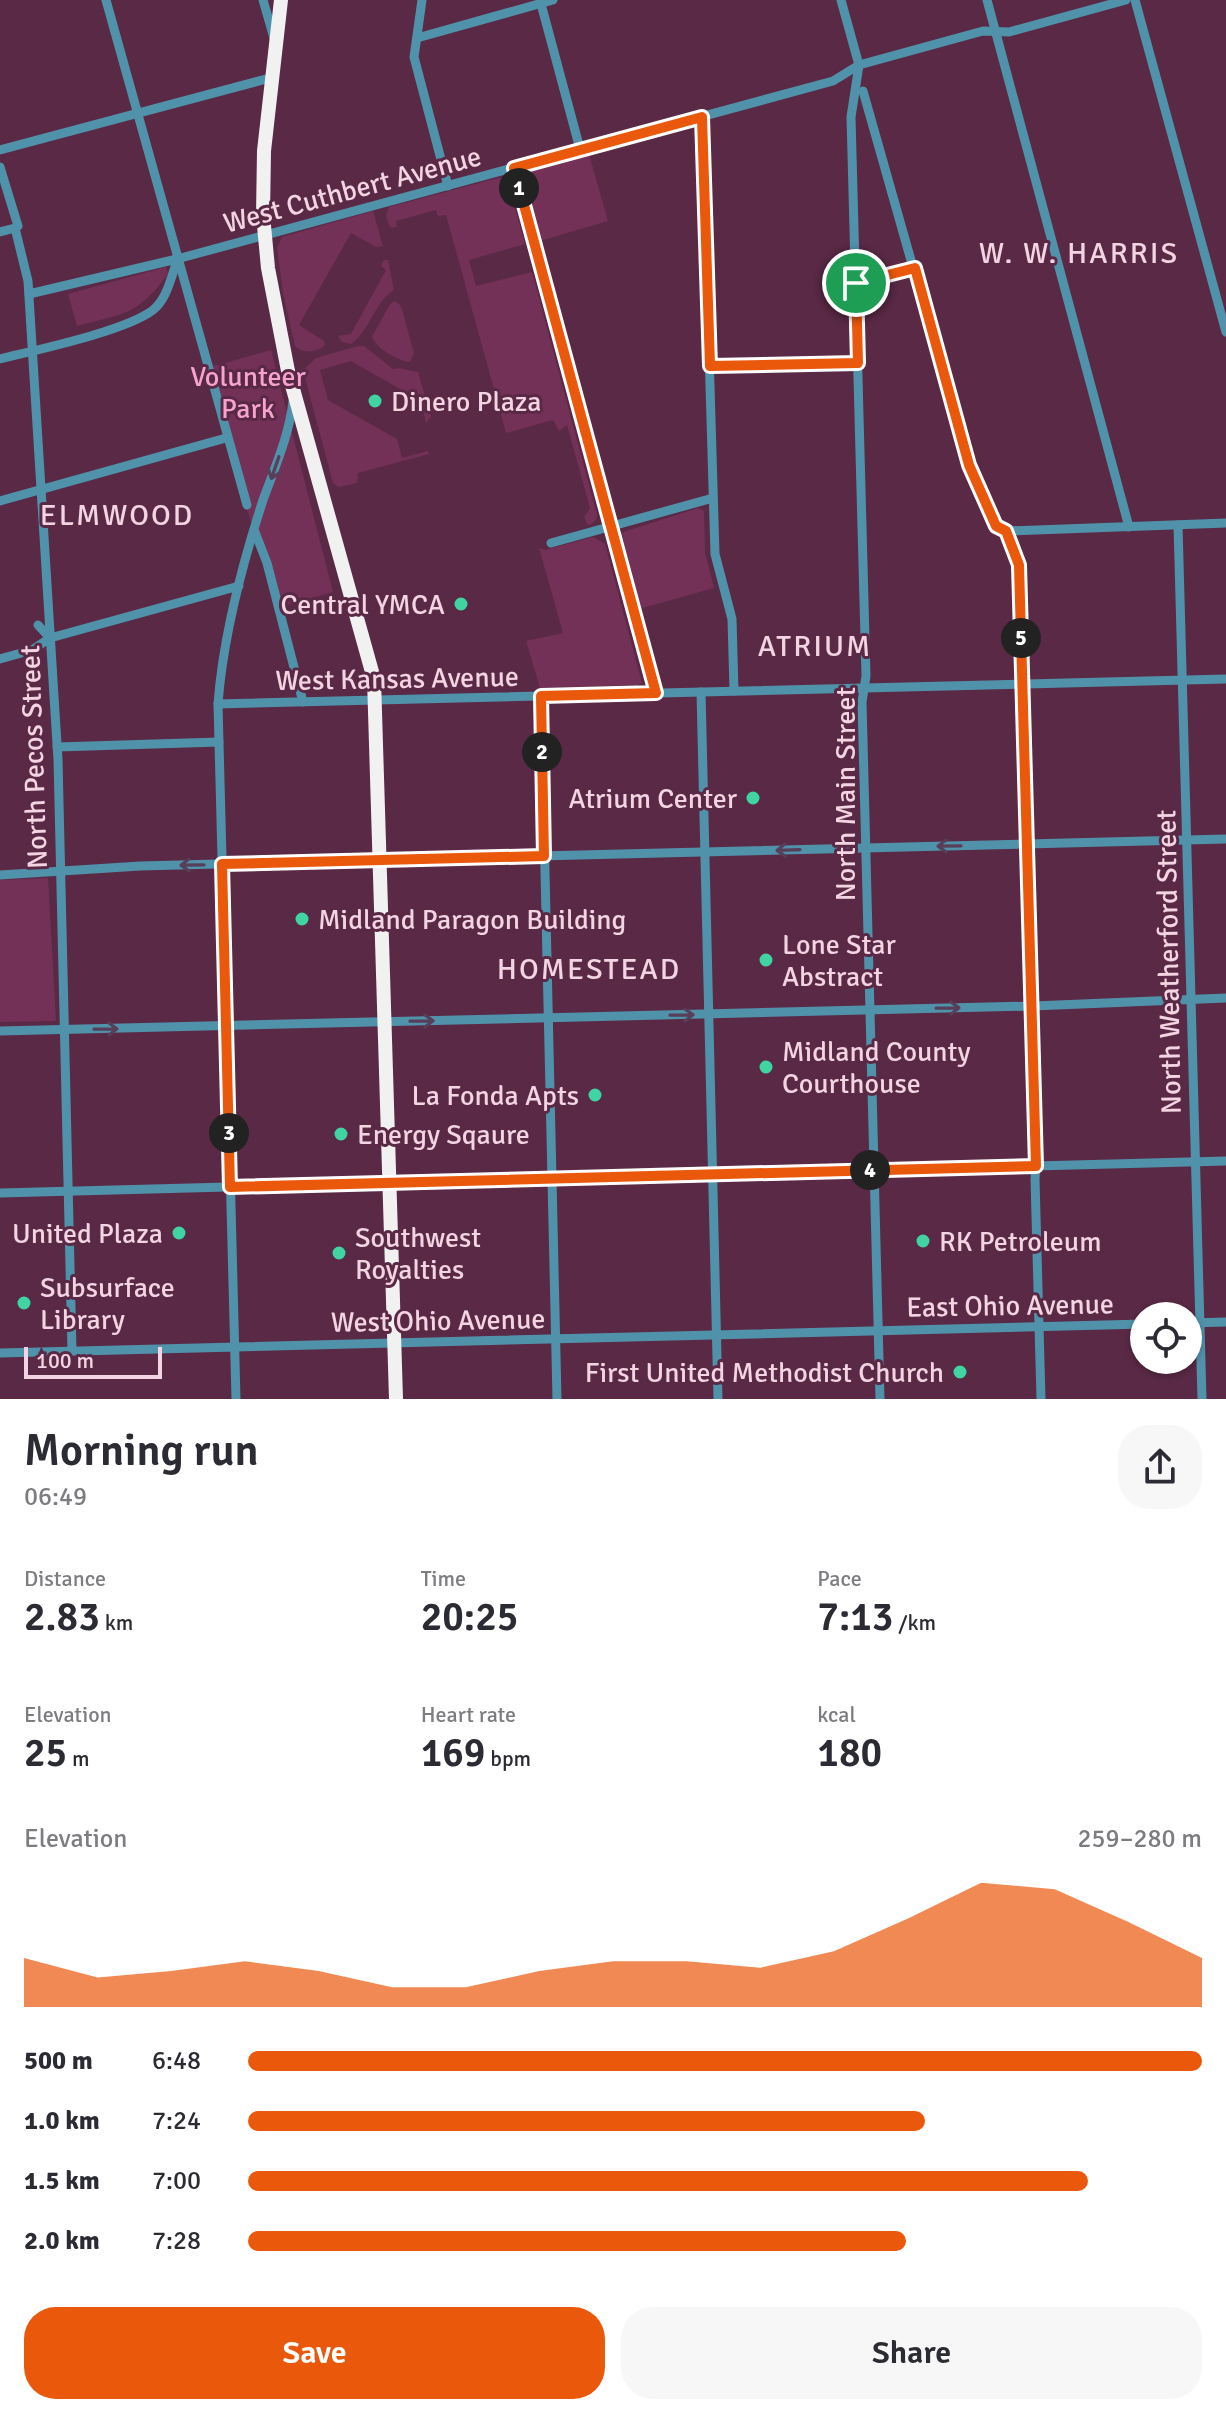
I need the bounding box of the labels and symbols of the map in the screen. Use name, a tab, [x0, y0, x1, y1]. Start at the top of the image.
street label: West Cuthbert Avenue	[220, 139, 485, 241]
pin: 1	[499, 168, 539, 208]
district label: W. W. HARRIS	[979, 235, 1179, 272]
pin	[822, 249, 890, 317]
park label: Volunteer Park	[190, 360, 306, 426]
place label: Dinero Plaza	[391, 385, 542, 419]
marker: Dinero Plaza	[366, 392, 384, 410]
one-way arrow	[266, 456, 281, 481]
district label: ELMWOOD	[40, 497, 194, 534]
place label: Central YMCA	[281, 588, 445, 622]
marker: Central YMCA	[452, 595, 470, 613]
pin: 5	[1001, 618, 1041, 658]
district label: ATRIUM	[758, 628, 872, 665]
street label: North Pecos Street	[13, 644, 55, 869]
street label: West Kansas Avenue	[275, 660, 519, 698]
street label: North Main Street	[829, 687, 863, 901]
pin: 2	[522, 732, 562, 772]
place label: Atrium Center	[569, 782, 738, 816]
marker: Atrium Center	[744, 789, 762, 807]
street label: North Weatherford Street	[1149, 809, 1189, 1114]
one-way arrow	[936, 839, 963, 854]
one-way arrow	[775, 843, 802, 858]
one-way arrow	[179, 857, 206, 873]
place label: Midland Paragon Building	[318, 903, 626, 937]
marker: Midland Paragon Building	[293, 910, 311, 928]
place label: Lone Star Abstract	[782, 928, 896, 994]
district label: HOMESTEAD	[497, 951, 681, 988]
marker: Lone Star Abstract	[757, 951, 775, 969]
one-way arrow	[934, 1000, 961, 1016]
one-way arrow	[668, 1007, 695, 1022]
one-way arrow	[408, 1013, 435, 1029]
one-way arrow	[92, 1021, 119, 1037]
place label: Midland County Courthouse	[782, 1035, 971, 1101]
marker: Midland County Courthouse	[757, 1058, 775, 1076]
place label: La Fonda Apts	[411, 1079, 579, 1113]
marker: La Fonda Apts	[586, 1086, 604, 1104]
pin: 3	[209, 1113, 249, 1153]
place label: Energy Sqaure	[357, 1118, 530, 1152]
marker: Energy Sqaure	[332, 1125, 350, 1143]
pin: 4	[850, 1150, 890, 1190]
place label: United Plaza	[12, 1217, 163, 1251]
place label: Southwest Royalties	[355, 1221, 481, 1287]
marker: United Plaza	[170, 1224, 188, 1242]
place label: RK Petroleum	[939, 1225, 1102, 1259]
marker: RK Petroleum	[914, 1232, 932, 1250]
marker: Southwest Royalties	[330, 1244, 348, 1262]
place label: Subsurface Library	[40, 1271, 175, 1337]
street label: East Ohio Avenue	[906, 1287, 1114, 1325]
marker: Subsurface Library	[15, 1294, 33, 1312]
street label: West Ohio Avenue	[330, 1302, 546, 1340]
scale bar	[24, 1343, 162, 1379]
place label: First United Methodist Church	[585, 1356, 944, 1390]
marker: First United Methodist Church	[951, 1363, 969, 1381]

